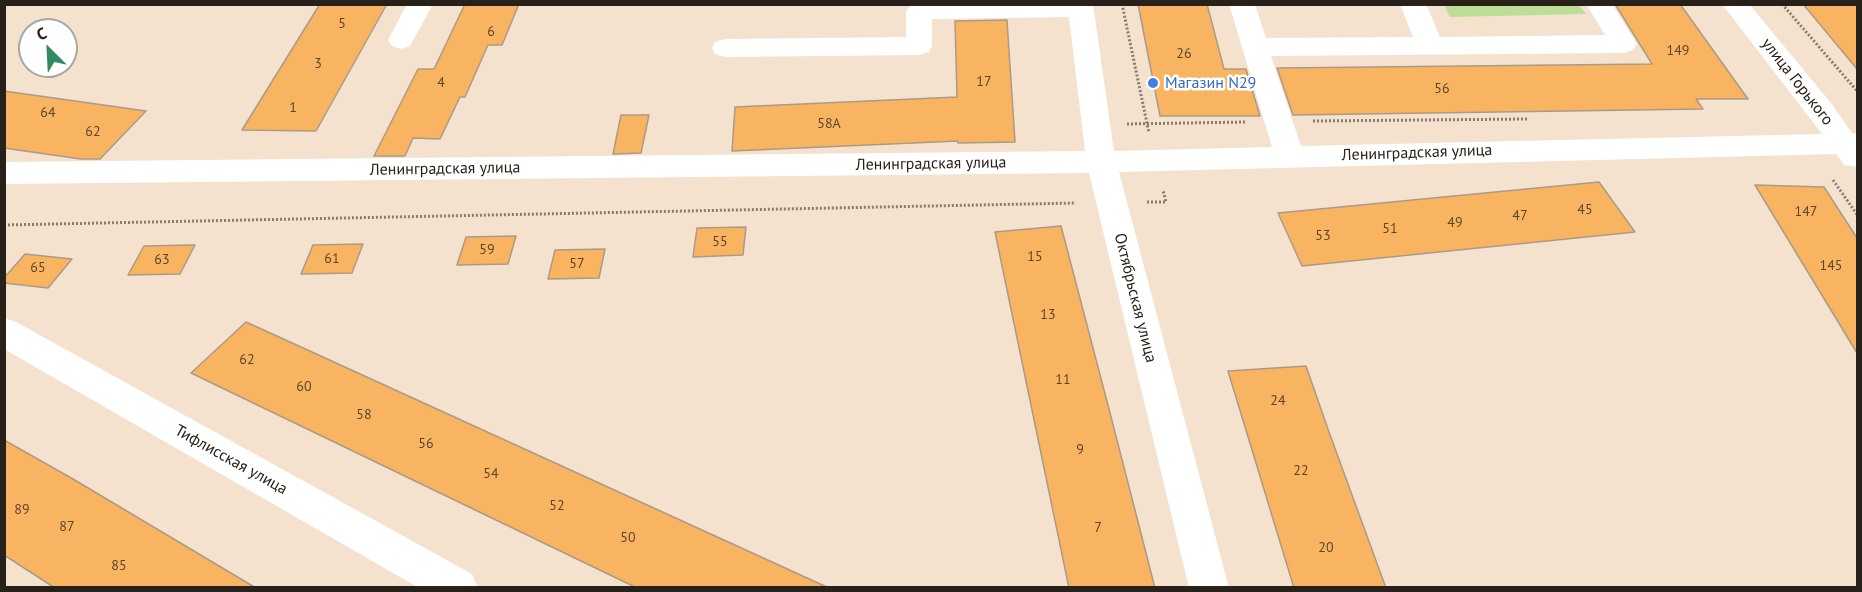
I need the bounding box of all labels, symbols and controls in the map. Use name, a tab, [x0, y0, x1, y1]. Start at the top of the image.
house number: 5	[338, 16, 346, 32]
north arrow	[18, 18, 78, 78]
text: С	[33, 22, 50, 44]
house number: 6	[487, 24, 495, 40]
street label: улица Горького	[1757, 35, 1837, 129]
house number: 149	[1667, 43, 1689, 59]
house number: 26	[1176, 46, 1192, 62]
house number: 3	[314, 56, 322, 72]
place label: Магазин N29	[1165, 73, 1256, 93]
house number: 17	[976, 74, 992, 90]
house number: 4	[437, 75, 445, 91]
marker: Магазин N29	[1146, 76, 1160, 90]
house number: 56	[1434, 81, 1450, 97]
house number: 1	[289, 100, 297, 116]
house number: 64	[40, 105, 56, 121]
house number: 58А	[817, 116, 841, 132]
house number: 62	[85, 124, 101, 140]
street label: Ленинградская улица	[1341, 141, 1493, 165]
street label: Ленинградская улица	[856, 153, 1006, 175]
street label: Ленинградская улица	[370, 158, 520, 180]
house number: 45	[1577, 202, 1593, 218]
house number: 147	[1795, 204, 1817, 220]
house number: 47	[1512, 208, 1528, 224]
house number: 49	[1447, 215, 1463, 231]
house number: 51	[1382, 221, 1398, 237]
house number: 53	[1315, 228, 1331, 244]
street label: Октябрьская улица	[1110, 231, 1160, 365]
house number: 55	[712, 234, 728, 250]
house number: 59	[479, 242, 495, 258]
house number: 15	[1027, 249, 1043, 265]
house number: 61	[324, 251, 340, 267]
house number: 63	[154, 252, 170, 268]
house number: 57	[569, 256, 585, 272]
house number: 145	[1820, 258, 1842, 274]
house number: 65	[30, 260, 46, 276]
house number: 13	[1040, 307, 1056, 323]
house number: 62	[239, 352, 255, 368]
house number: 11	[1055, 372, 1071, 388]
house number: 60	[296, 379, 312, 395]
house number: 24	[1270, 393, 1286, 409]
house number: 58	[356, 407, 372, 423]
street label: Тифлисская улица	[171, 421, 291, 499]
house number: 56	[418, 436, 434, 452]
house number: 9	[1076, 442, 1084, 458]
house number: 22	[1293, 463, 1309, 479]
house number: 54	[483, 466, 499, 482]
house number: 52	[549, 498, 565, 514]
house number: 89	[14, 502, 30, 518]
house number: 87	[59, 519, 75, 535]
house number: 7	[1094, 520, 1102, 536]
house number: 50	[620, 530, 636, 546]
house number: 20	[1318, 540, 1334, 556]
house number: 85	[111, 558, 127, 574]

